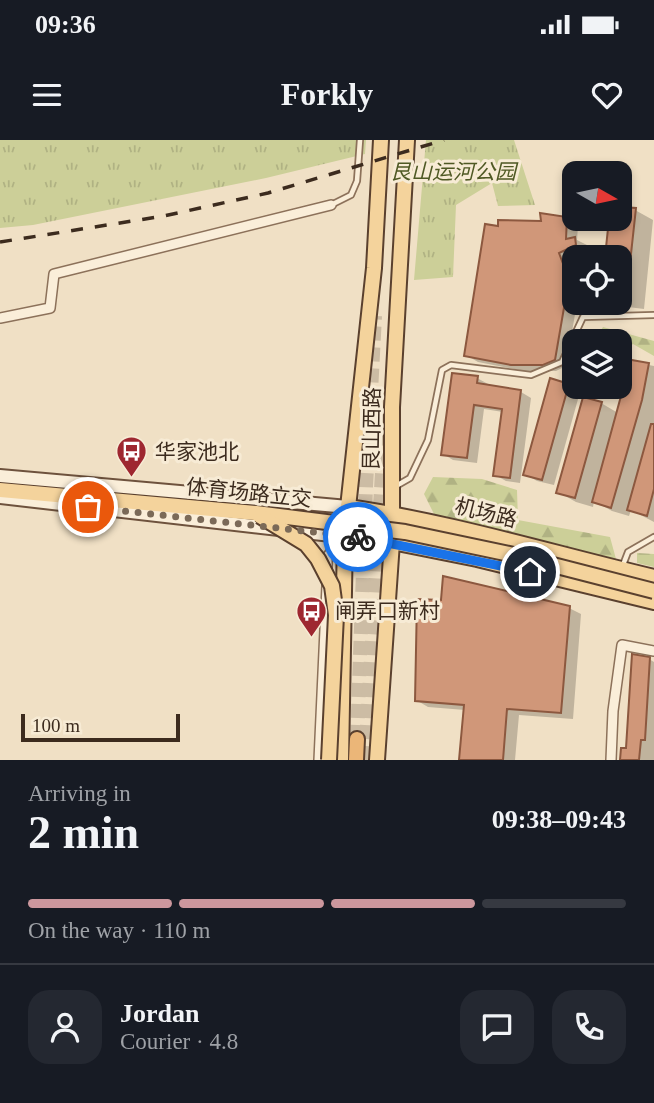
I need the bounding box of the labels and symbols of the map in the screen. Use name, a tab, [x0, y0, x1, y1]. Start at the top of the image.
park label: 艮山运河公园	[390, 160, 519, 184]
north arrow	[562, 161, 632, 231]
street label: 艮山西路	[359, 387, 385, 471]
bus stop icon: 华家池北	[115, 435, 149, 479]
place label: 华家池北	[155, 440, 239, 464]
street label: 体育场路立交	[185, 474, 313, 512]
pin	[58, 477, 118, 537]
street label: 机场路	[453, 494, 519, 532]
courier	[323, 502, 393, 572]
pin	[500, 542, 560, 602]
bus stop icon: 闸弄口新村	[295, 594, 329, 638]
place label: 闸弄口新村	[335, 599, 440, 623]
scale bar	[21, 711, 180, 743]

